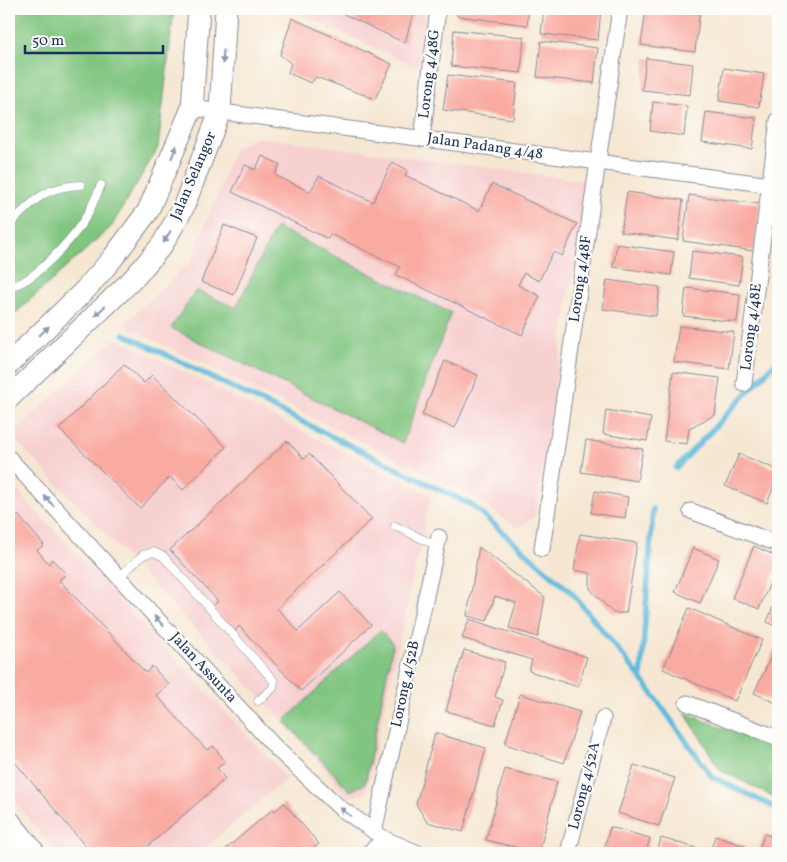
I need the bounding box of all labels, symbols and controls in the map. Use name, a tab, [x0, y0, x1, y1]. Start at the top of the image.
scale bar	[25, 22, 162, 54]
street label: Lorong 4/48G	[414, 28, 446, 120]
text: 50 m	[32, 31, 64, 52]
one-way arrow	[219, 50, 227, 66]
street label: Jalan Selangor	[166, 128, 222, 224]
street label: Jalan Padang 4/48	[426, 128, 544, 166]
one-way arrow	[170, 144, 178, 159]
one-way arrow	[162, 230, 171, 243]
street label: Lorong 4/48F	[565, 234, 597, 324]
street label: Lorong 4/48E	[736, 282, 768, 372]
one-way arrow	[94, 305, 106, 317]
one-way arrow	[38, 325, 50, 337]
one-way arrow	[43, 496, 55, 508]
one-way arrow	[153, 615, 165, 627]
street label: Jalan Assunta	[165, 628, 241, 708]
street label: Lorong 4/52B	[387, 639, 425, 729]
street label: Lorong 4/52A	[564, 740, 606, 832]
one-way arrow	[339, 807, 352, 817]

